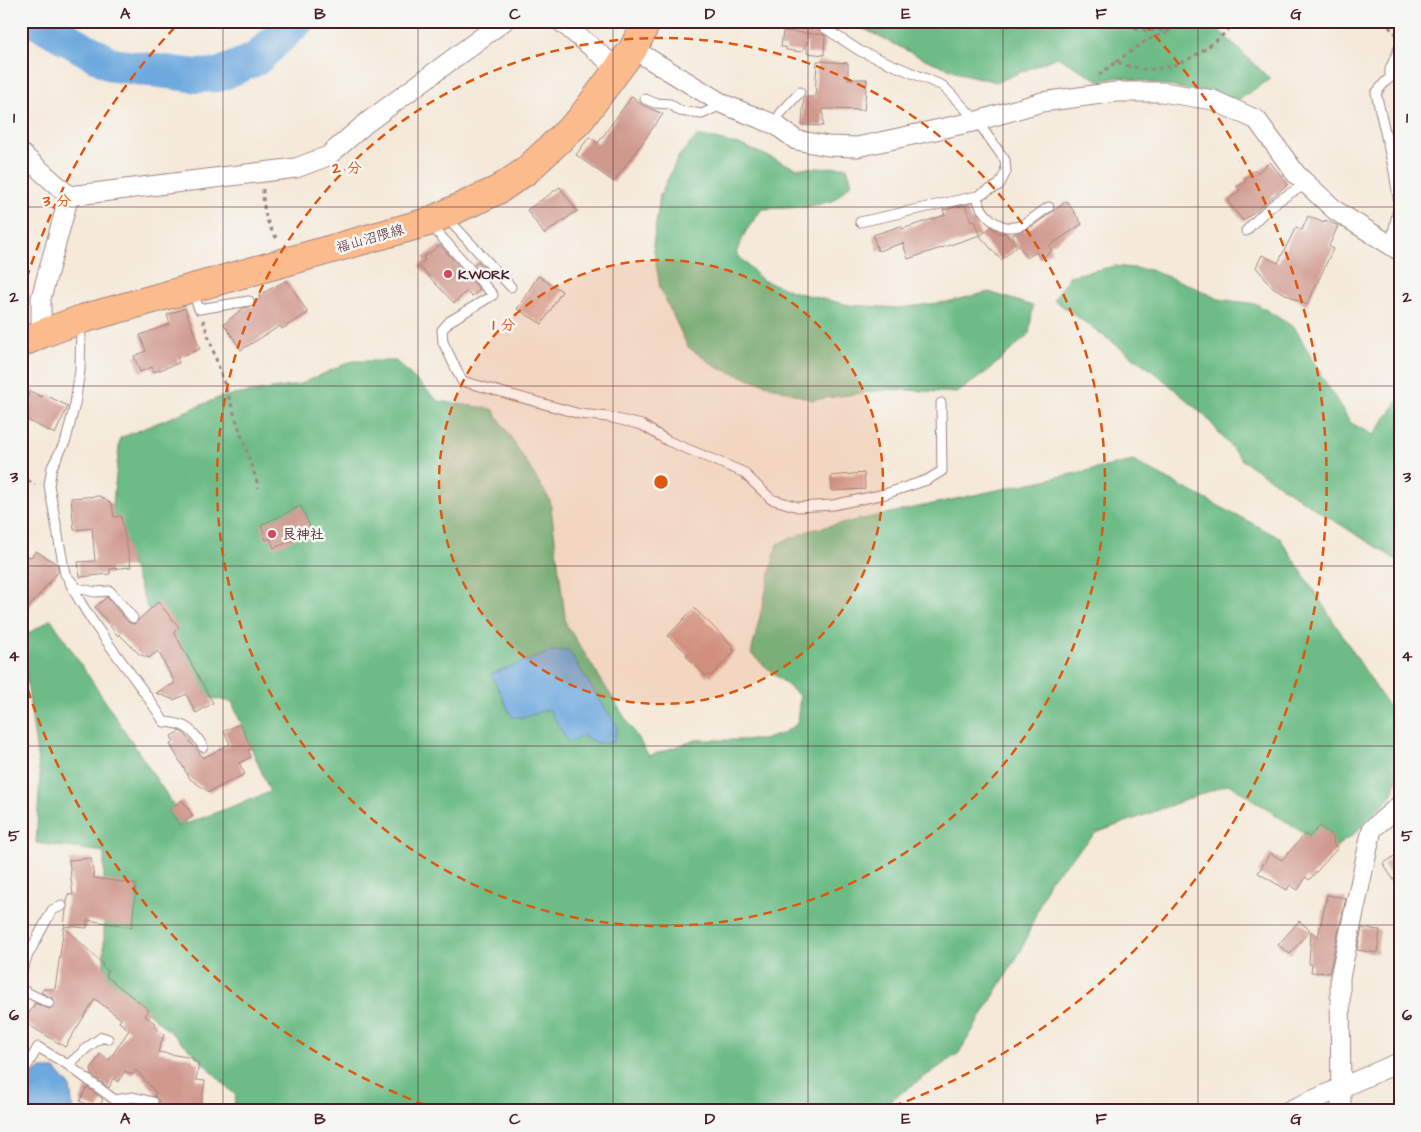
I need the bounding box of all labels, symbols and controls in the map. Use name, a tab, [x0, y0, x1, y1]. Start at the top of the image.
text: A	[120, 3, 131, 25]
text: B	[314, 3, 326, 25]
text: C	[509, 3, 521, 25]
text: D	[705, 3, 716, 25]
text: E	[901, 3, 911, 25]
text: F	[1095, 3, 1107, 25]
text: G	[1290, 3, 1302, 25]
text: 1	[13, 107, 16, 129]
text: 1	[1406, 107, 1409, 129]
text: 2 分	[331, 158, 362, 179]
text: 3 分	[42, 191, 71, 212]
street label: 福山沼隈線	[334, 220, 407, 258]
place label: K.WORK	[458, 265, 510, 285]
marker: K.WORK	[442, 268, 454, 280]
text: 2	[8, 286, 19, 308]
text: 2	[1401, 286, 1412, 308]
text: 1 分	[493, 315, 515, 336]
text: 3	[9, 466, 19, 488]
text: 3	[1402, 466, 1412, 488]
centre of rings	[652, 473, 670, 491]
place label: 艮神社	[282, 525, 324, 545]
marker: 艮神社	[266, 528, 278, 540]
text: 4	[9, 645, 20, 667]
text: 4	[1402, 645, 1413, 667]
text: 5	[8, 825, 20, 847]
text: 5	[1401, 825, 1413, 847]
text: 6	[9, 1004, 19, 1026]
text: 6	[1402, 1004, 1412, 1026]
text: A	[120, 1108, 131, 1130]
text: B	[314, 1108, 326, 1130]
text: C	[509, 1108, 521, 1130]
text: D	[705, 1108, 716, 1130]
text: E	[901, 1108, 911, 1130]
text: F	[1095, 1108, 1107, 1130]
text: G	[1290, 1108, 1302, 1130]

